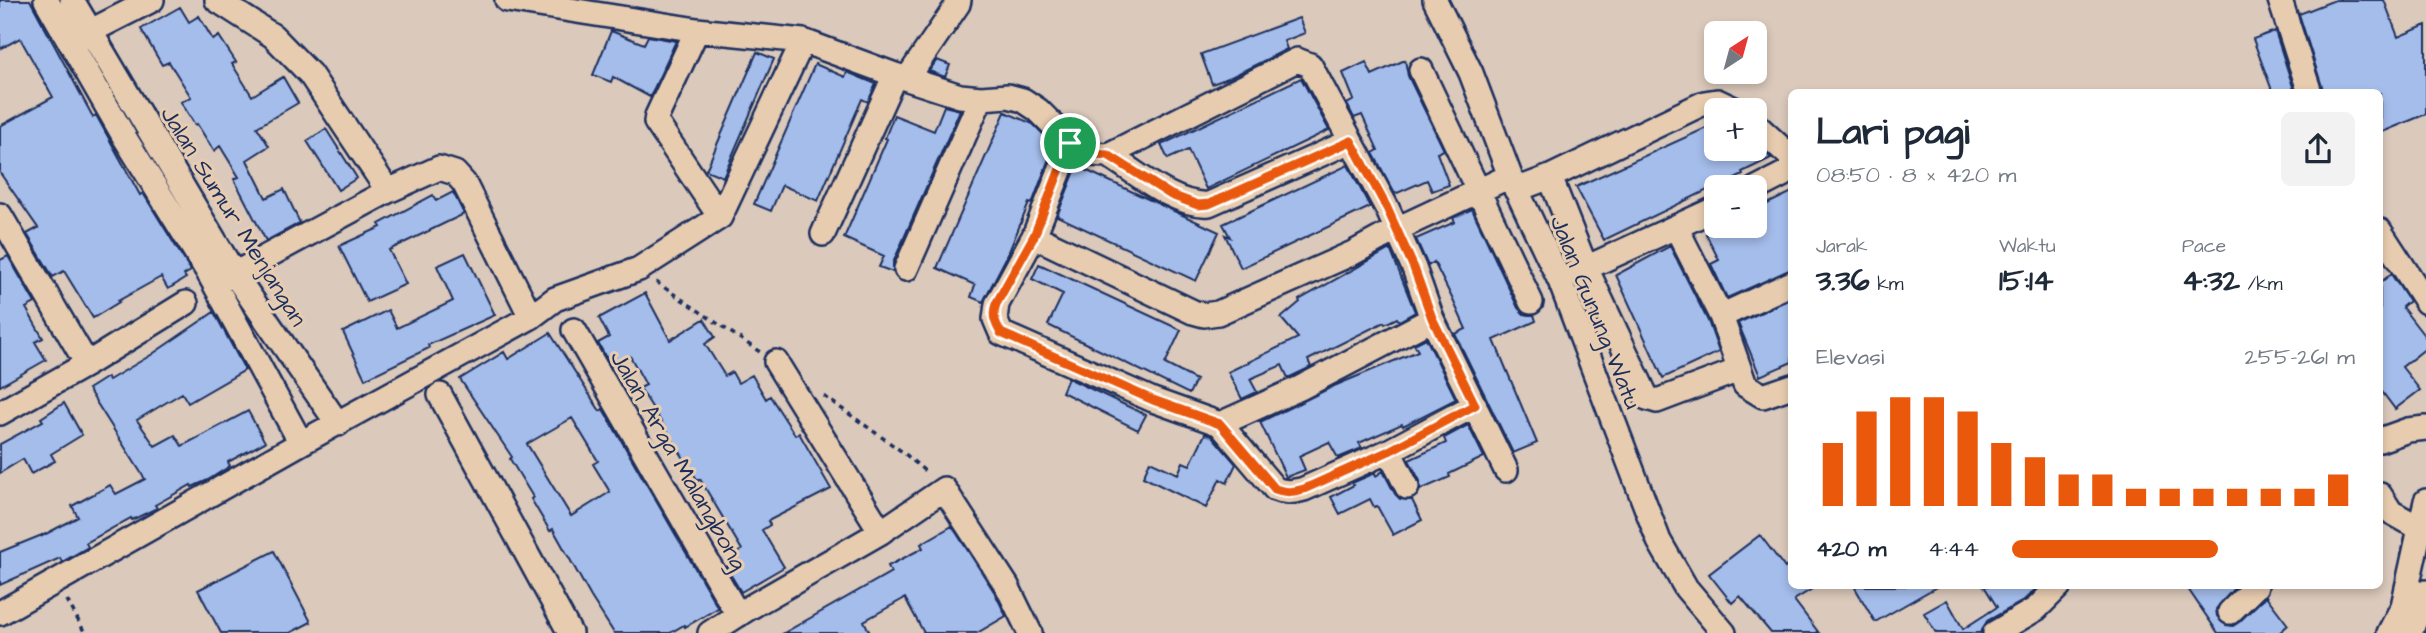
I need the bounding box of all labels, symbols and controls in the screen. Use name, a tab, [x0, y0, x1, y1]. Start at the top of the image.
north arrow	[1704, 21, 1768, 84]
map controls	[1704, 21, 1767, 238]
button: +	[1704, 98, 1767, 161]
street label: Jalan Sumur Menjangan	[151, 100, 315, 334]
text: Lari pagi	[1816, 107, 1969, 159]
button: share	[2281, 112, 2355, 186]
pin	[1040, 113, 1100, 173]
icon: arrive	[1051, 124, 1089, 162]
text: 08:50 · 8 × 420 m	[1816, 159, 2016, 191]
button: −	[1704, 175, 1767, 238]
street label: Jalan Gunung Watu	[1540, 210, 1649, 415]
text: Jarak	[1816, 233, 1868, 260]
text: Waktu	[1999, 233, 2056, 260]
text: Pace	[2182, 233, 2226, 260]
text: 3.36	[1816, 260, 1870, 302]
text: 15:14	[1999, 260, 2053, 302]
text: 4:32	[2182, 260, 2240, 302]
text: km	[1870, 271, 1904, 298]
text: /km	[2240, 271, 2283, 298]
text: Elevasi	[1816, 341, 1884, 373]
text: 255–261 m	[2244, 341, 2355, 373]
street label: Jalan Arga Malangbong	[600, 344, 755, 577]
text: 420 m	[1816, 533, 1886, 565]
text: 4:44	[1928, 533, 1979, 565]

